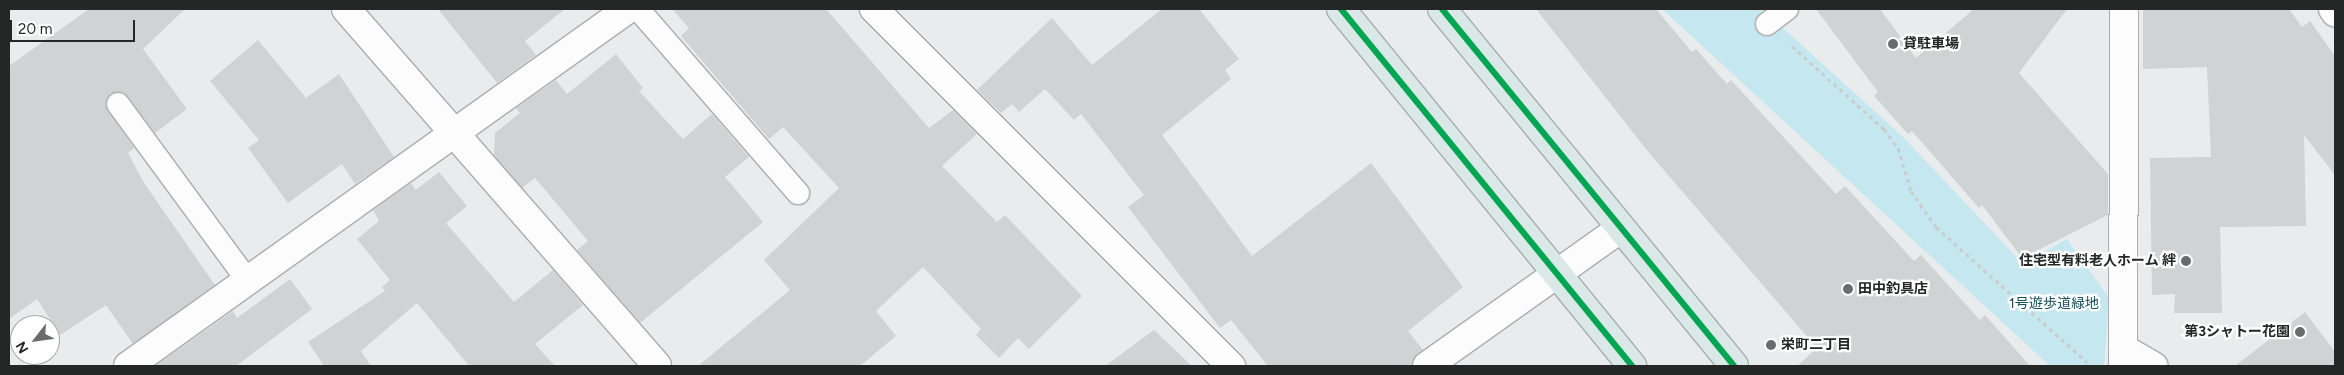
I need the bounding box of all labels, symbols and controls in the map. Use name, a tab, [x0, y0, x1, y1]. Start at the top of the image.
scale bar	[12, 10, 138, 42]
text: 20 m	[18, 20, 52, 38]
place label: 貸駐車場	[1903, 36, 1959, 52]
marker: 貸駐車場	[1887, 38, 1899, 50]
place label: 住宅型有料老人ホーム 絆	[2019, 253, 2176, 269]
marker: 住宅型有料老人ホーム 絆	[2180, 255, 2192, 267]
place label: 田中釣具店	[1858, 281, 1928, 297]
marker: 田中釣具店	[1842, 283, 1854, 295]
park label: 1号遊歩道緑地	[2009, 296, 2099, 312]
north arrow	[10, 315, 60, 365]
place label: 第3シャトー花園	[2184, 324, 2290, 340]
marker: 第3シャトー花園	[2294, 326, 2306, 338]
place label: 栄町二丁目	[1781, 337, 1851, 353]
text: N	[12, 338, 33, 356]
marker: 栄町二丁目	[1765, 339, 1777, 351]

